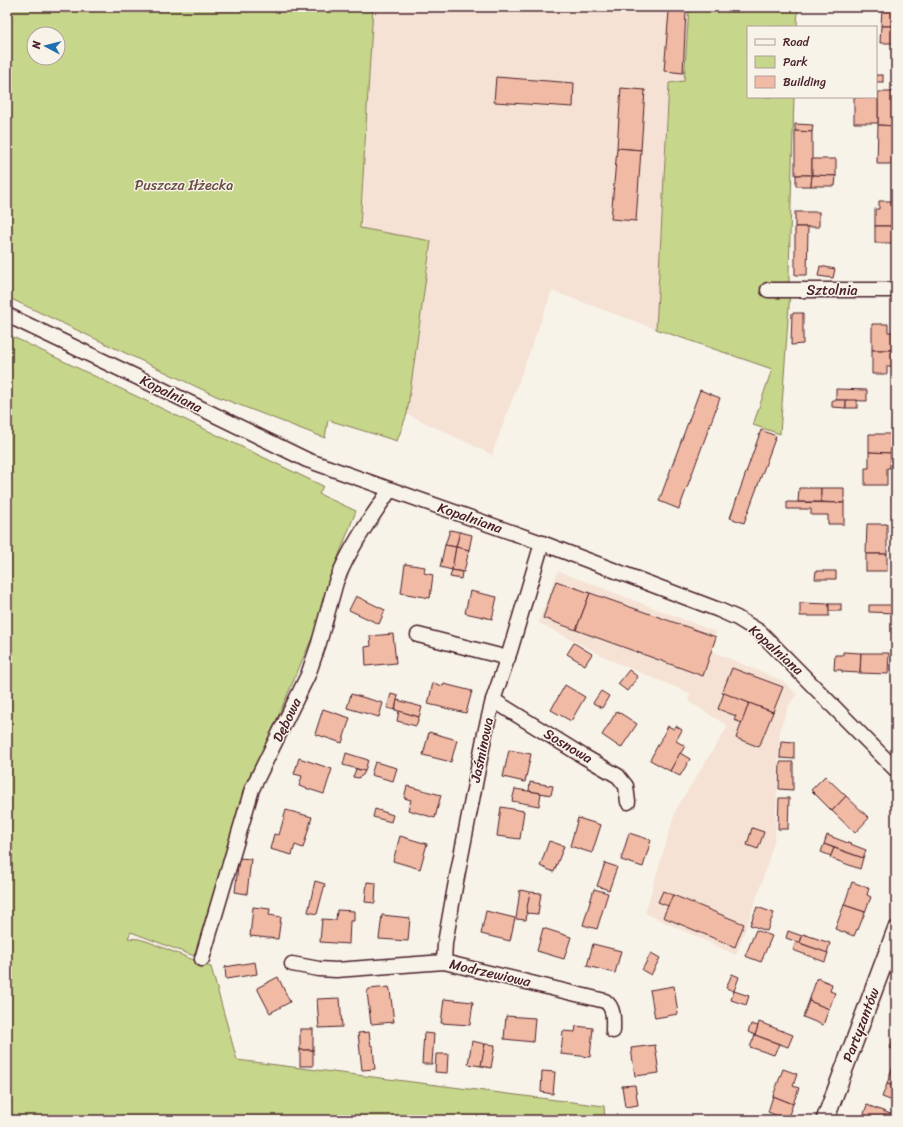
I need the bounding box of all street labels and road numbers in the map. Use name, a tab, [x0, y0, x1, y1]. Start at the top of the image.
street label: Sztolnia	[806, 278, 858, 303]
street label: Kopalniana	[135, 368, 208, 420]
street label: Kopalniana	[434, 495, 507, 541]
street label: Kopalniana	[743, 618, 810, 682]
street label: Dębowa	[265, 692, 309, 747]
street label: Jaśminowa	[463, 715, 501, 786]
street label: Sosnowa	[539, 721, 597, 771]
street label: Modrzewiowa	[447, 952, 534, 995]
street label: Partyzantów	[835, 984, 887, 1066]

